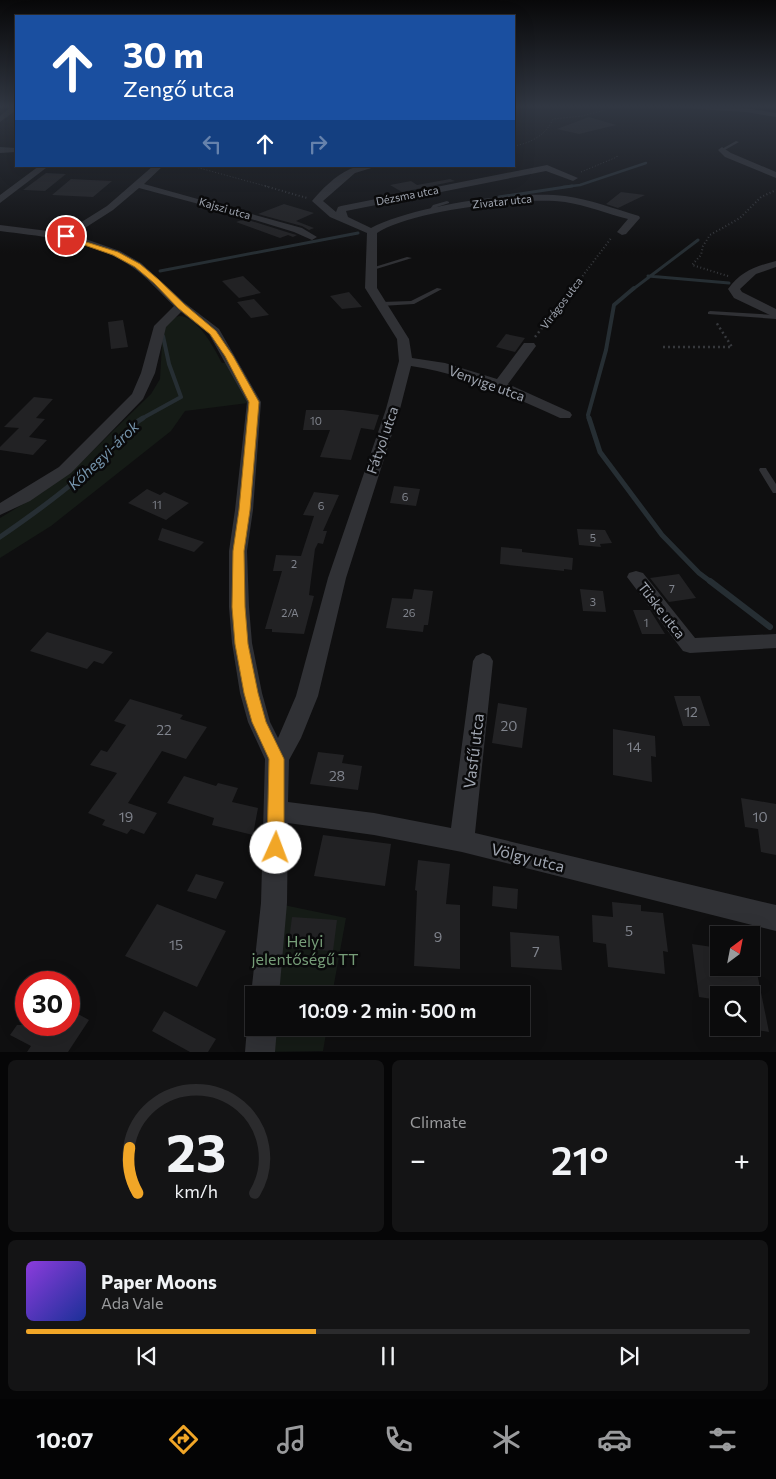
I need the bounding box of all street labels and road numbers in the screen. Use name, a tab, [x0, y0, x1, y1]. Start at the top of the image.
street label: Dézsma utca	[375, 183, 439, 207]
street label: Zivatar utca	[471, 191, 533, 211]
street label: Kajszi utca	[198, 194, 252, 222]
street label: Virágos utca	[537, 275, 585, 331]
street label: Venyige utca	[447, 361, 527, 405]
street label: Fátyol utca	[363, 404, 401, 476]
street label: Tüske utca	[635, 578, 689, 642]
street label: Vasfű utca	[459, 712, 487, 790]
street label: Völgy utca	[489, 839, 567, 875]

